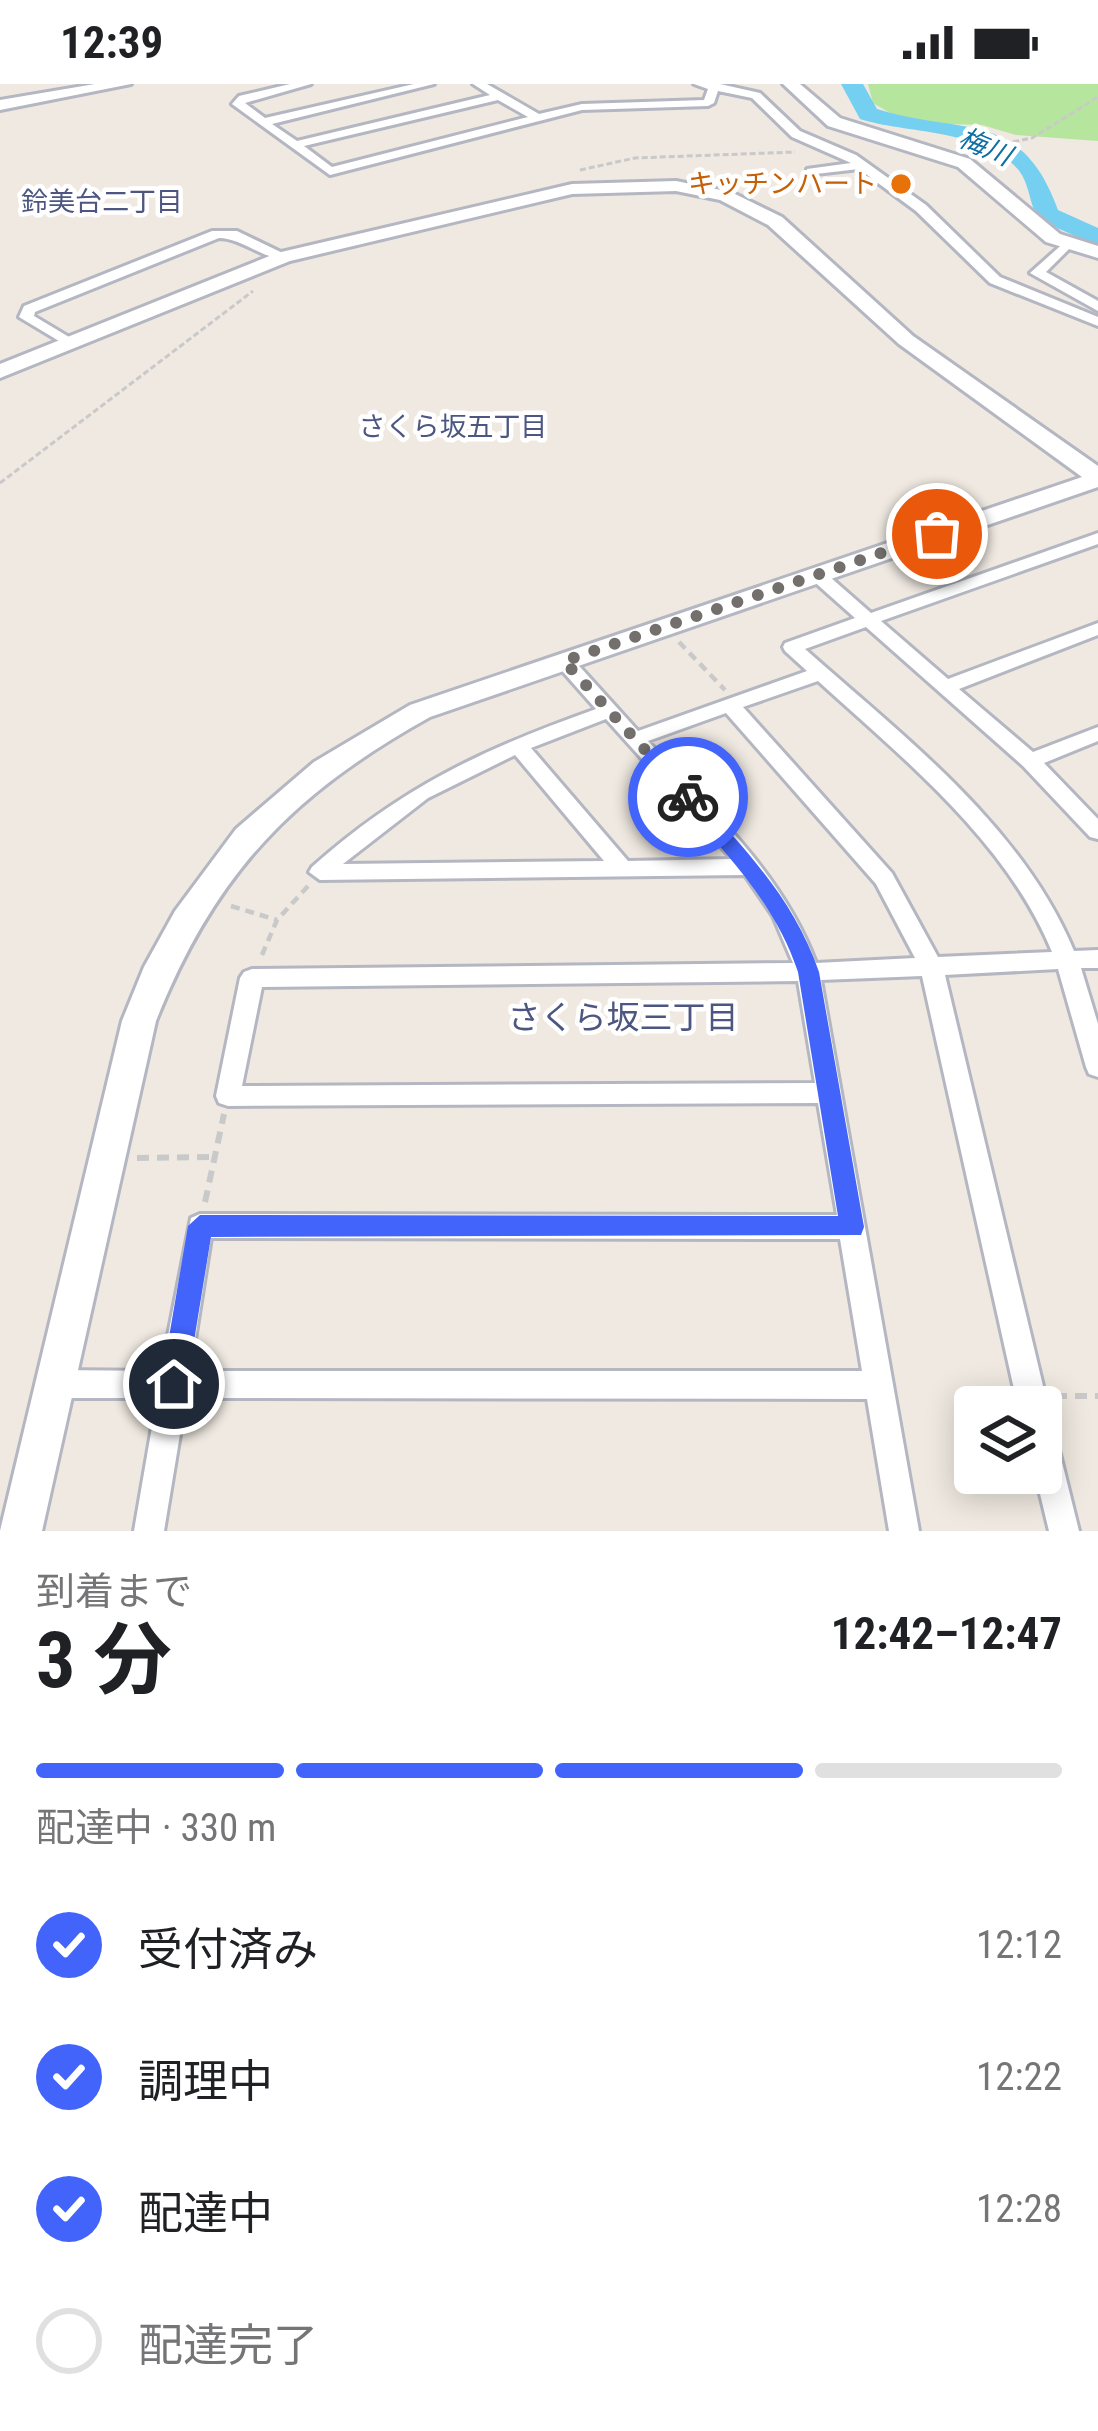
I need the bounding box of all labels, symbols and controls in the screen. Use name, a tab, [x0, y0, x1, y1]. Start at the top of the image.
text: 12:39	[60, 16, 163, 69]
water label: 梅川	[954, 122, 1019, 173]
place label: キッチンハート	[688, 168, 877, 200]
marker: キッチンハート	[888, 171, 914, 197]
district label: 鈴美台二丁目	[21, 186, 183, 218]
district label: さくら坂五丁目	[359, 411, 548, 443]
pin	[886, 483, 988, 585]
icon: bag	[904, 501, 970, 567]
courier	[628, 737, 748, 857]
icon: bike	[655, 764, 721, 830]
district label: さくら坂三丁目	[508, 998, 739, 1037]
pin	[123, 1333, 225, 1435]
icon: home	[141, 1351, 207, 1417]
map controls	[954, 1386, 1062, 1494]
button: layers	[954, 1386, 1062, 1494]
text: 到着まで	[36, 1569, 192, 1615]
text: 12:42–12:47	[831, 1607, 1062, 1660]
text: 3 分	[36, 1615, 171, 1706]
text: 配達中 · 330 m	[36, 1805, 276, 1851]
icon: check	[36, 1912, 102, 1978]
text: 12:12	[976, 1922, 1062, 1968]
text: 受付済み	[138, 1923, 318, 1976]
icon: check	[36, 2044, 102, 2110]
text: 12:22	[976, 2054, 1062, 2100]
text: 調理中	[138, 2055, 273, 2108]
icon: check	[36, 2176, 102, 2242]
text: 12:28	[976, 2186, 1062, 2232]
text: 配達中	[138, 2187, 273, 2240]
text: 配達完了	[138, 2319, 318, 2372]

